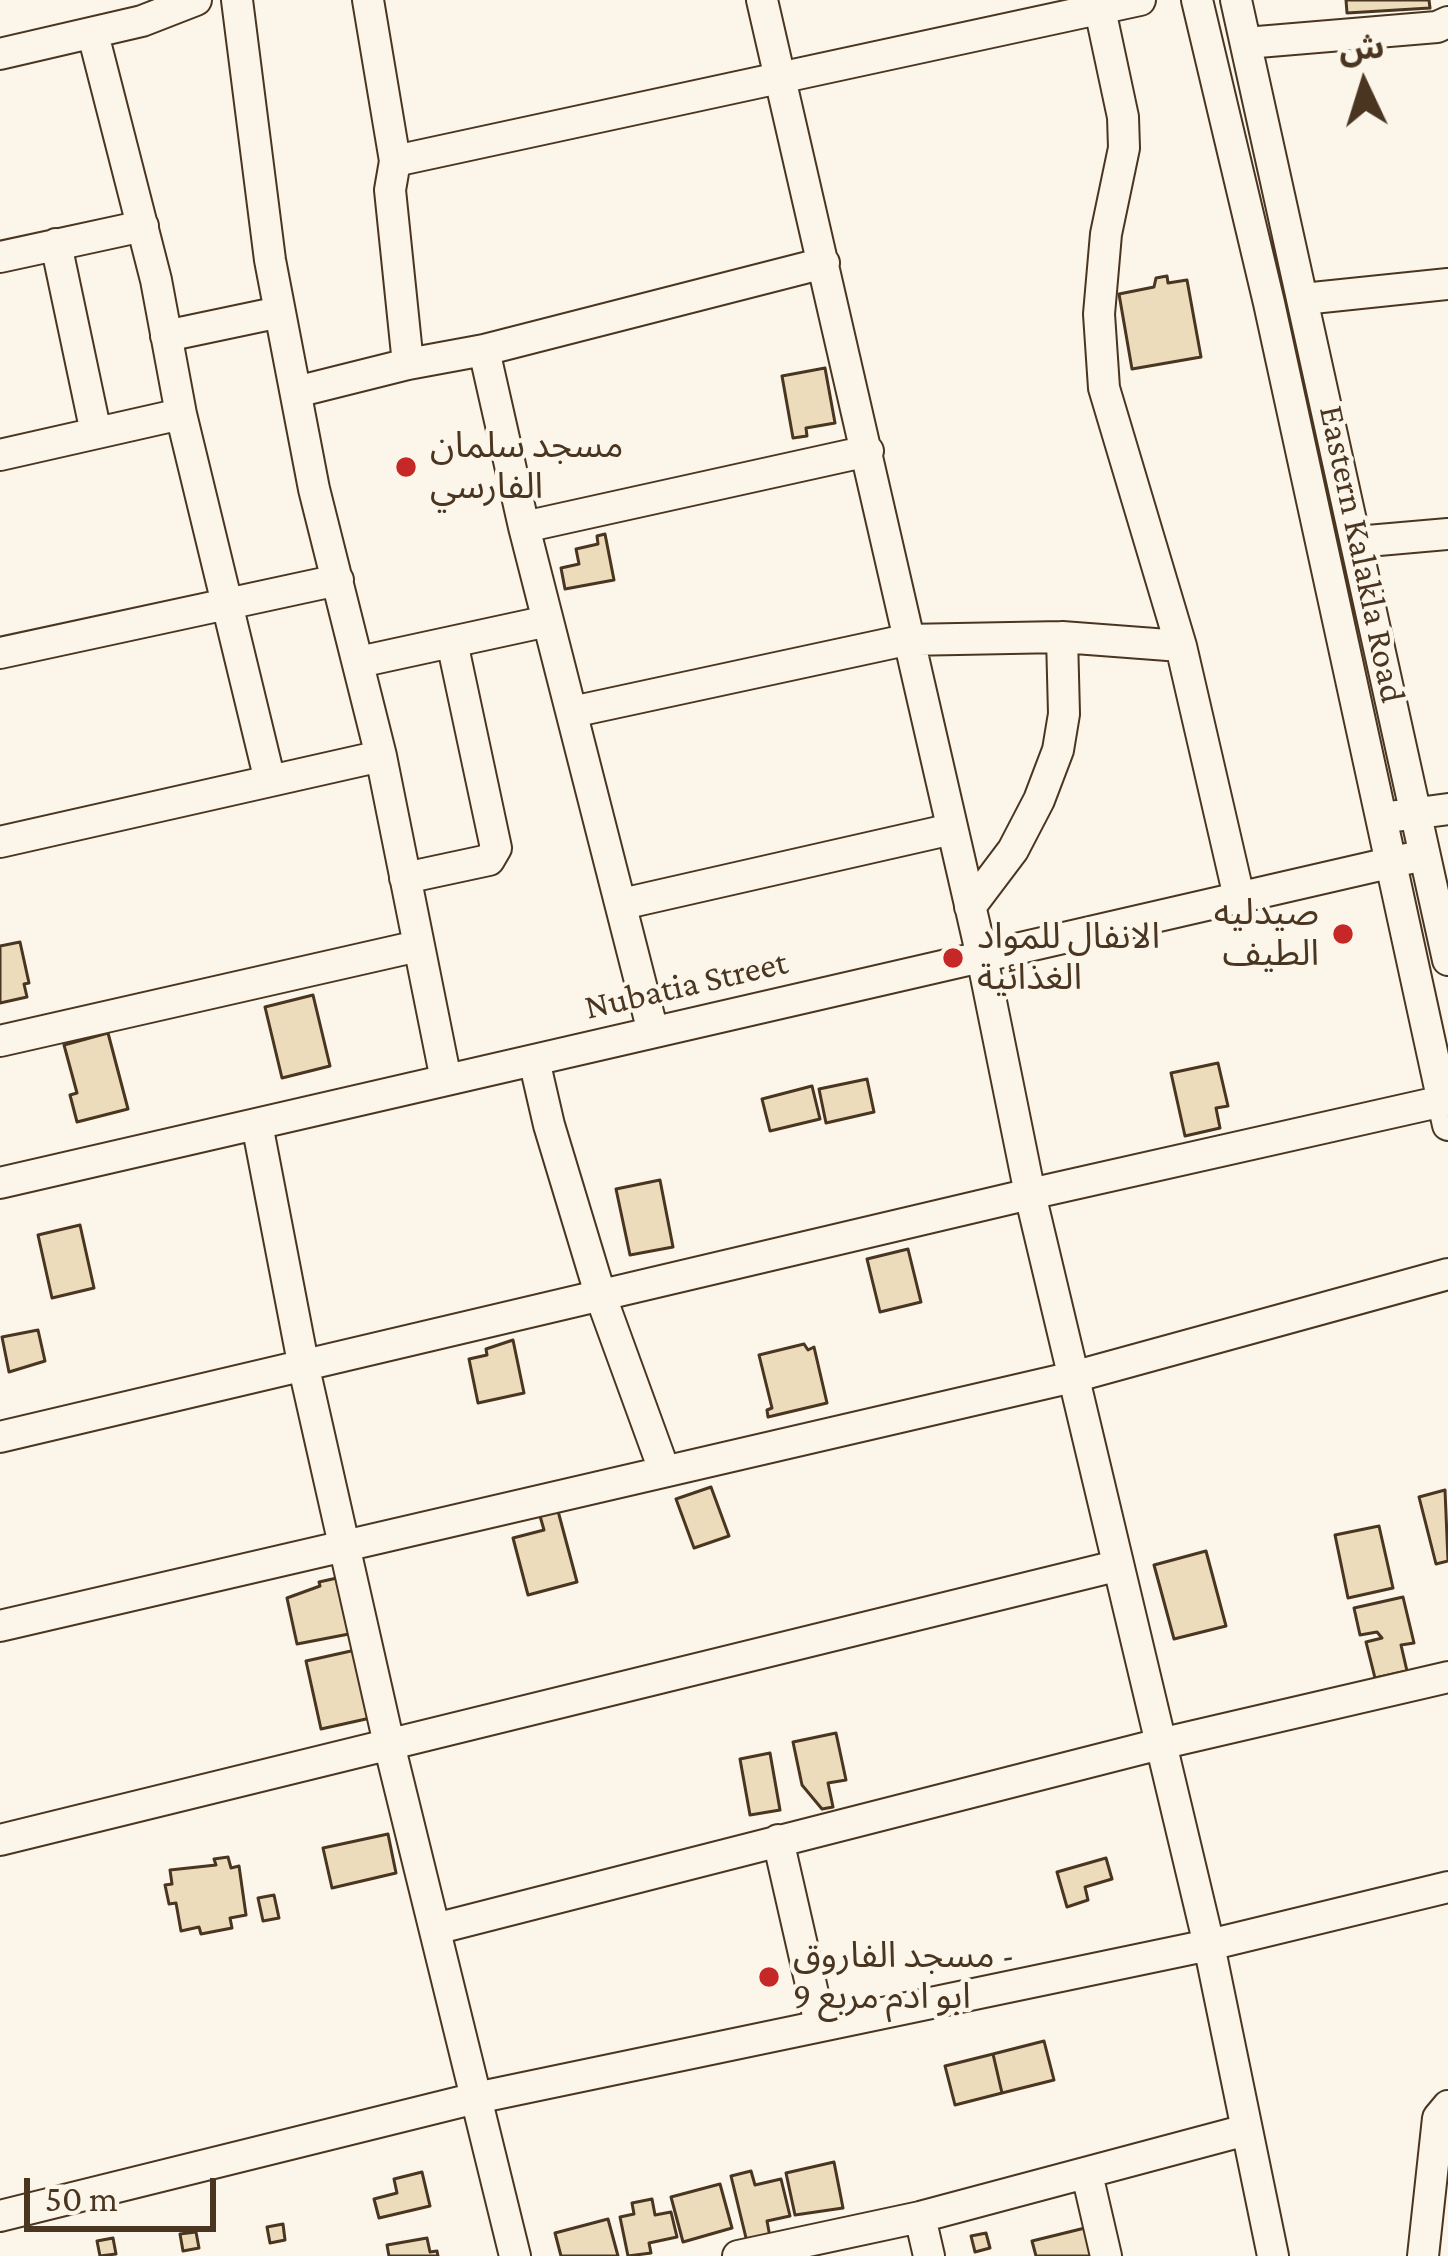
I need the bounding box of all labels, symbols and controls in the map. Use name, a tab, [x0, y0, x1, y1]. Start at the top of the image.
north arrow	[1304, 24, 1424, 144]
text: ش	[1338, 28, 1385, 68]
street label: Eastern Kalakla Road	[1309, 401, 1415, 707]
place label: مسجد سلمان الفارسي	[430, 424, 623, 509]
marker: مسجد سلمان الفارسي	[393, 454, 419, 480]
place label: صيدليه الطيف	[1214, 891, 1319, 976]
place label: الانفال للمواد الغذائية	[977, 915, 1160, 1000]
marker: صيدليه الطيف	[1330, 921, 1356, 947]
street label: Nubatia Street	[580, 941, 792, 1029]
marker: الانفال للمواد الغذائية	[940, 945, 966, 971]
place label: مسجد الفاروق - ابو ادم مربع 9	[793, 1934, 1015, 2019]
marker: مسجد الفاروق - ابو ادم مربع 9	[756, 1964, 782, 1990]
scale bar	[30, 2154, 222, 2228]
text: 50 m	[45, 2179, 118, 2219]

